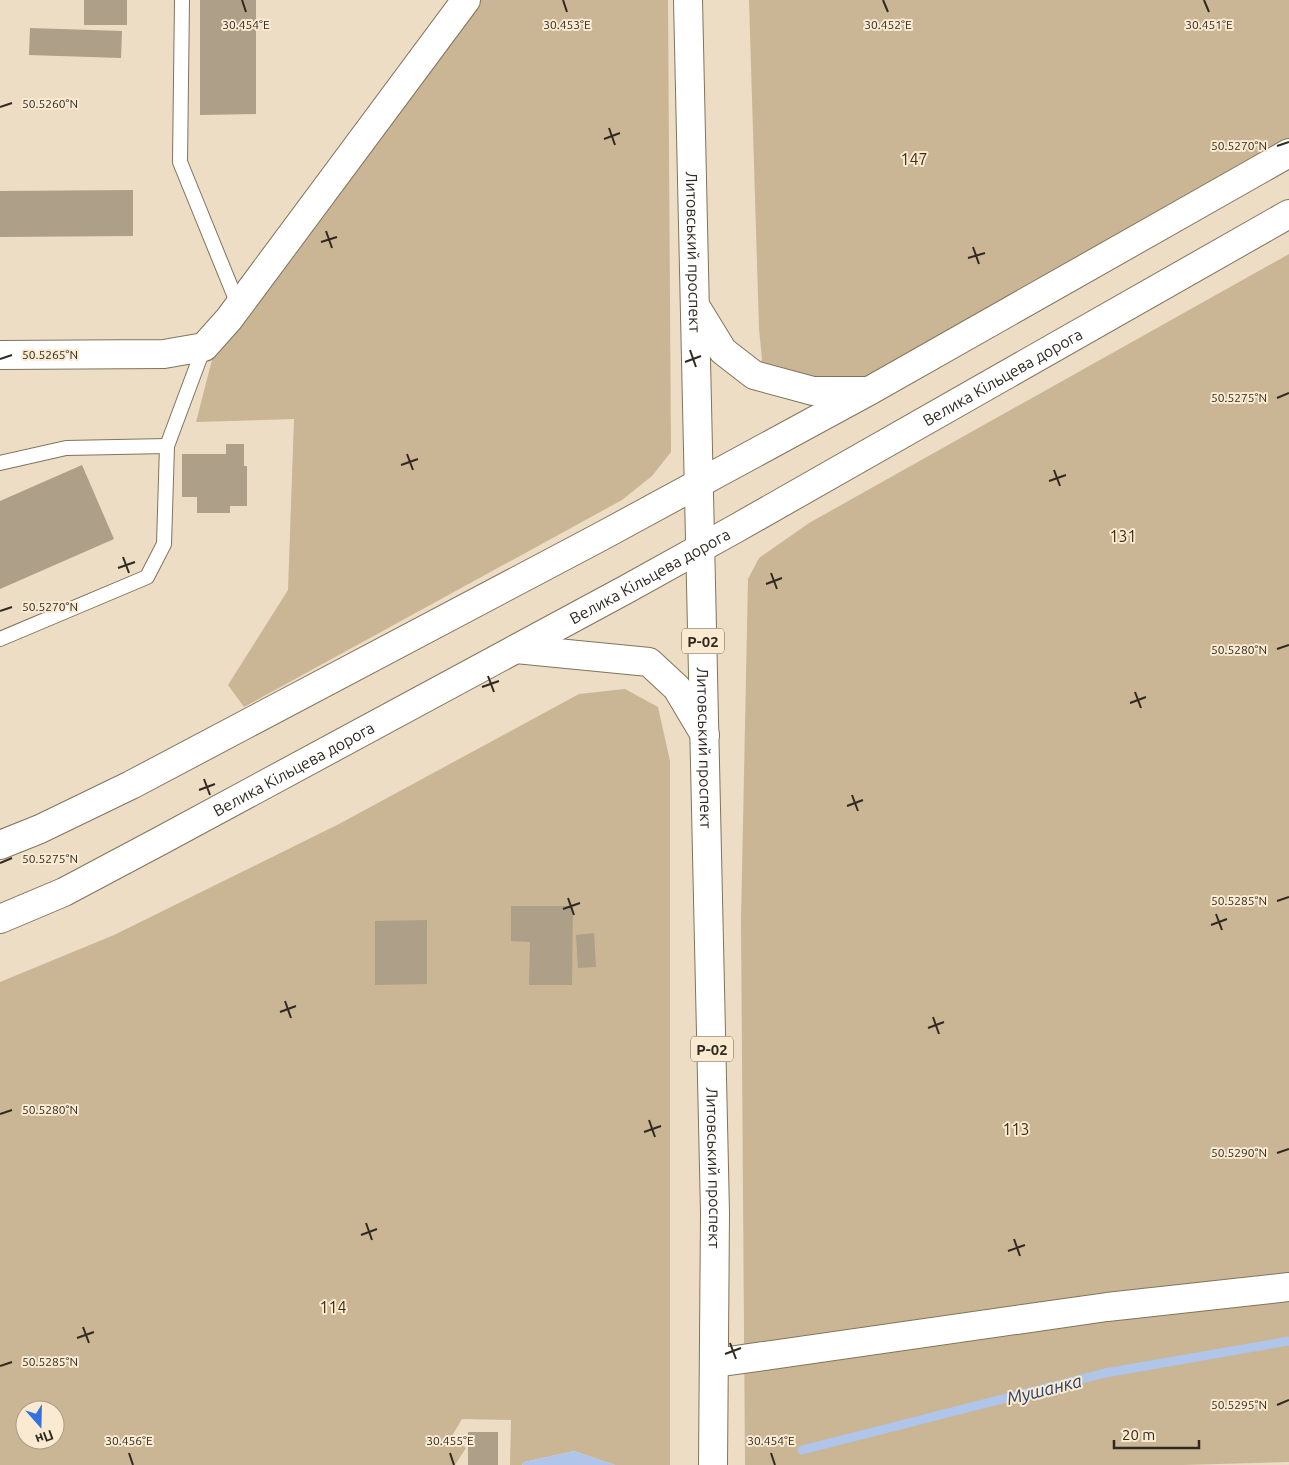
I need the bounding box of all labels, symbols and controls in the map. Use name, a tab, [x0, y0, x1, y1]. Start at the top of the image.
text: 30.454°E	[222, 18, 270, 31]
text: 30.453°E	[543, 18, 591, 31]
text: 30.452°E	[864, 18, 912, 31]
text: 30.451°E	[1185, 18, 1233, 31]
text: 50.5260°N	[22, 97, 78, 110]
text: 50.5270°N	[1211, 139, 1267, 152]
park label: 147	[900, 150, 928, 168]
street label: Литовський проспект	[683, 171, 704, 333]
street label: Велика Кільцева дорога	[920, 325, 1085, 429]
text: 50.5265°N	[22, 348, 78, 361]
text: 50.5275°N	[1211, 391, 1267, 404]
street label: Велика Кільцева дорога	[566, 525, 733, 627]
park label: 131	[1109, 527, 1137, 545]
text: 50.5270°N	[22, 600, 78, 613]
road number: Р-02	[682, 628, 724, 654]
text: 50.5280°N	[1211, 643, 1267, 656]
street label: Литовський проспект	[694, 667, 715, 829]
street label: Велика Кільцева дорога	[210, 718, 377, 820]
text: 50.5275°N	[22, 852, 78, 865]
text: 50.5285°N	[1211, 894, 1267, 907]
road number: Р-02	[691, 1036, 733, 1062]
street label: Литовський проспект	[703, 1087, 724, 1248]
text: 50.5280°N	[22, 1103, 78, 1116]
park label: 113	[1002, 1120, 1030, 1138]
text: 50.5290°N	[1211, 1146, 1267, 1159]
park label: 114	[319, 1298, 347, 1316]
text: 50.5285°N	[22, 1355, 78, 1368]
water label: Мушанка	[1004, 1370, 1084, 1408]
text: 50.5295°N	[1211, 1398, 1267, 1411]
north arrow	[15, 1400, 65, 1450]
scale bar	[1114, 1418, 1199, 1450]
text: 20 m	[1122, 1426, 1155, 1443]
text: Пн	[33, 1427, 56, 1448]
text: 30.456°E	[105, 1434, 153, 1447]
text: 30.455°E	[426, 1434, 474, 1447]
text: 30.454°E	[747, 1434, 795, 1447]

